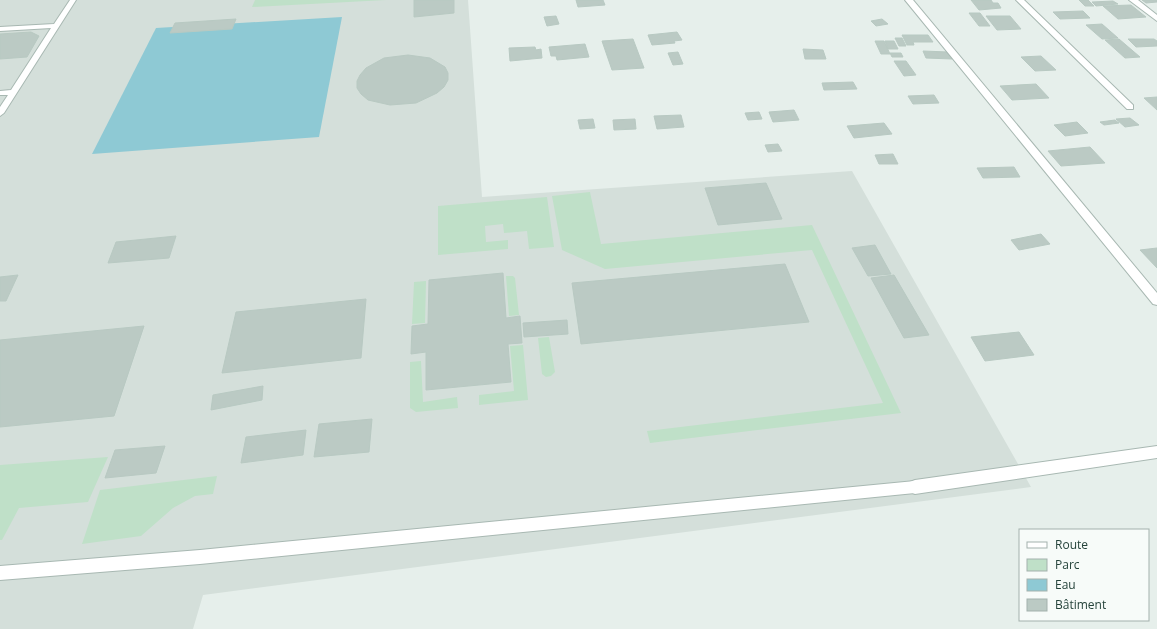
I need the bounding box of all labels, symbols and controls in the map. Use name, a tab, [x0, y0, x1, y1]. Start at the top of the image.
legend	[1019, 529, 1149, 621]
text: Route	[1055, 536, 1088, 553]
text: Parc	[1055, 556, 1080, 573]
text: Eau	[1055, 576, 1076, 593]
text: Bâtiment	[1055, 596, 1106, 613]

